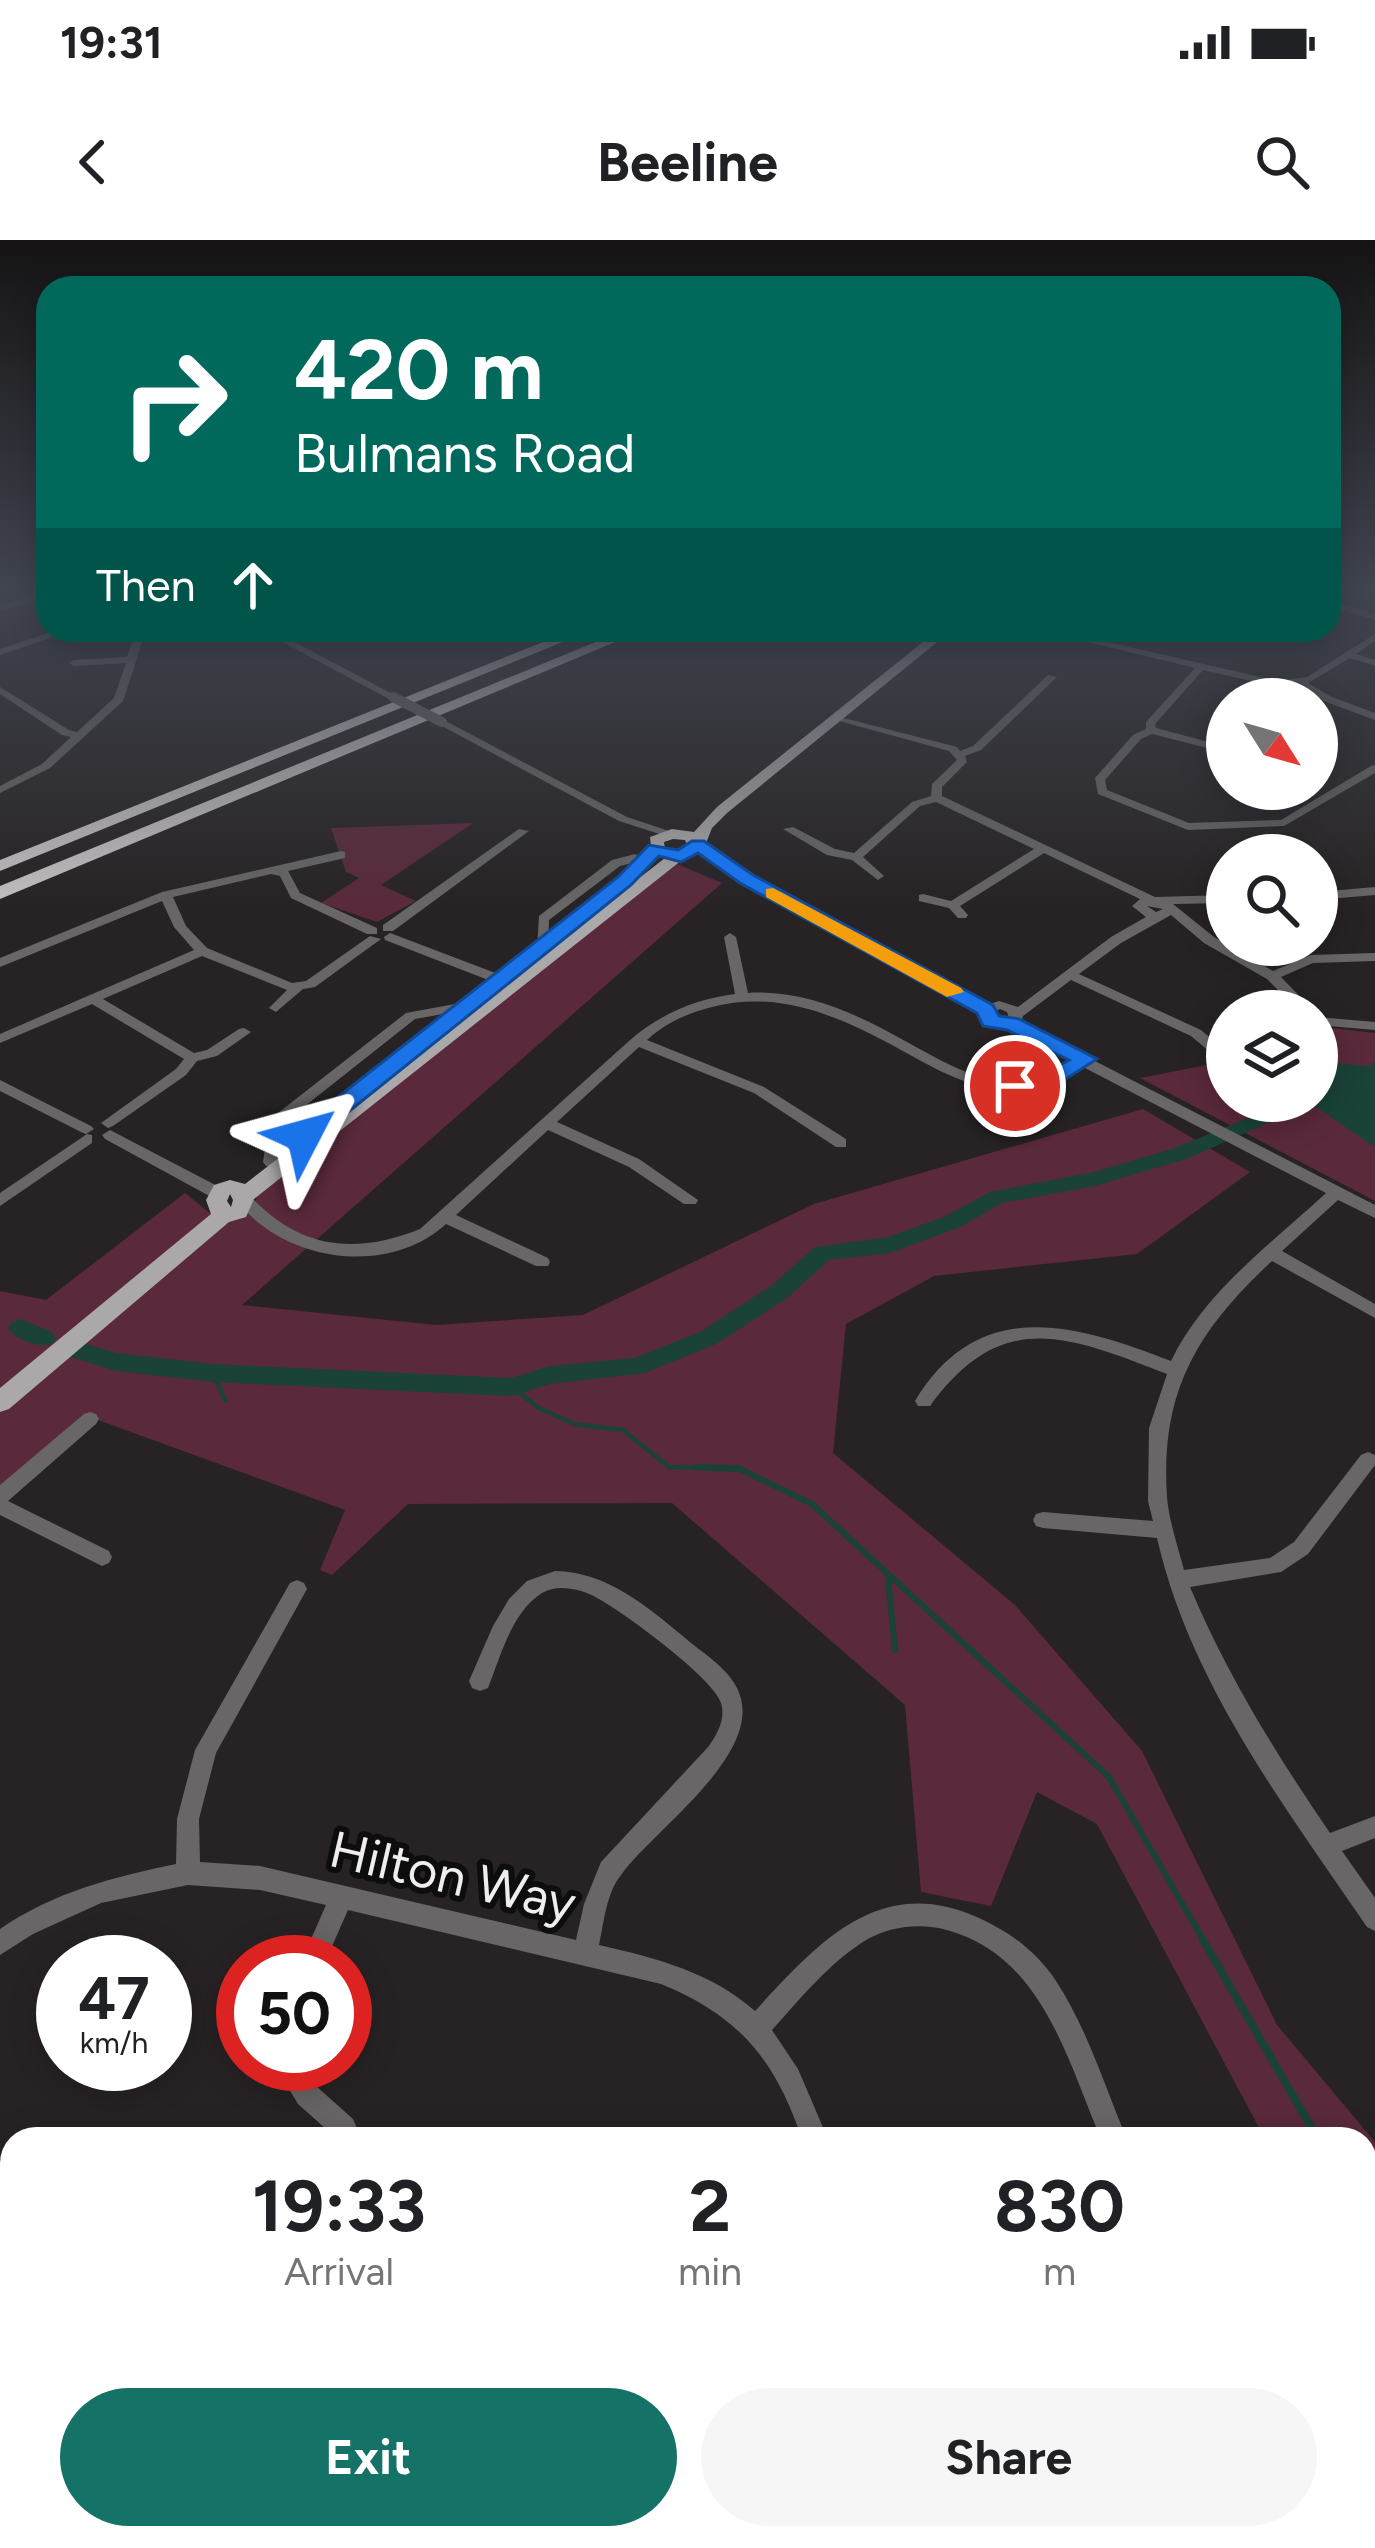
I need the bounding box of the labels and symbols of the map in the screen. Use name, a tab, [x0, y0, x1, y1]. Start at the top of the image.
north arrow	[1206, 678, 1338, 810]
pin	[964, 1035, 1066, 1137]
position arrow	[241, 1073, 367, 1199]
street label: Hilton Way	[324, 1819, 582, 1934]
speed limit sign: 50	[216, 1935, 372, 2091]

